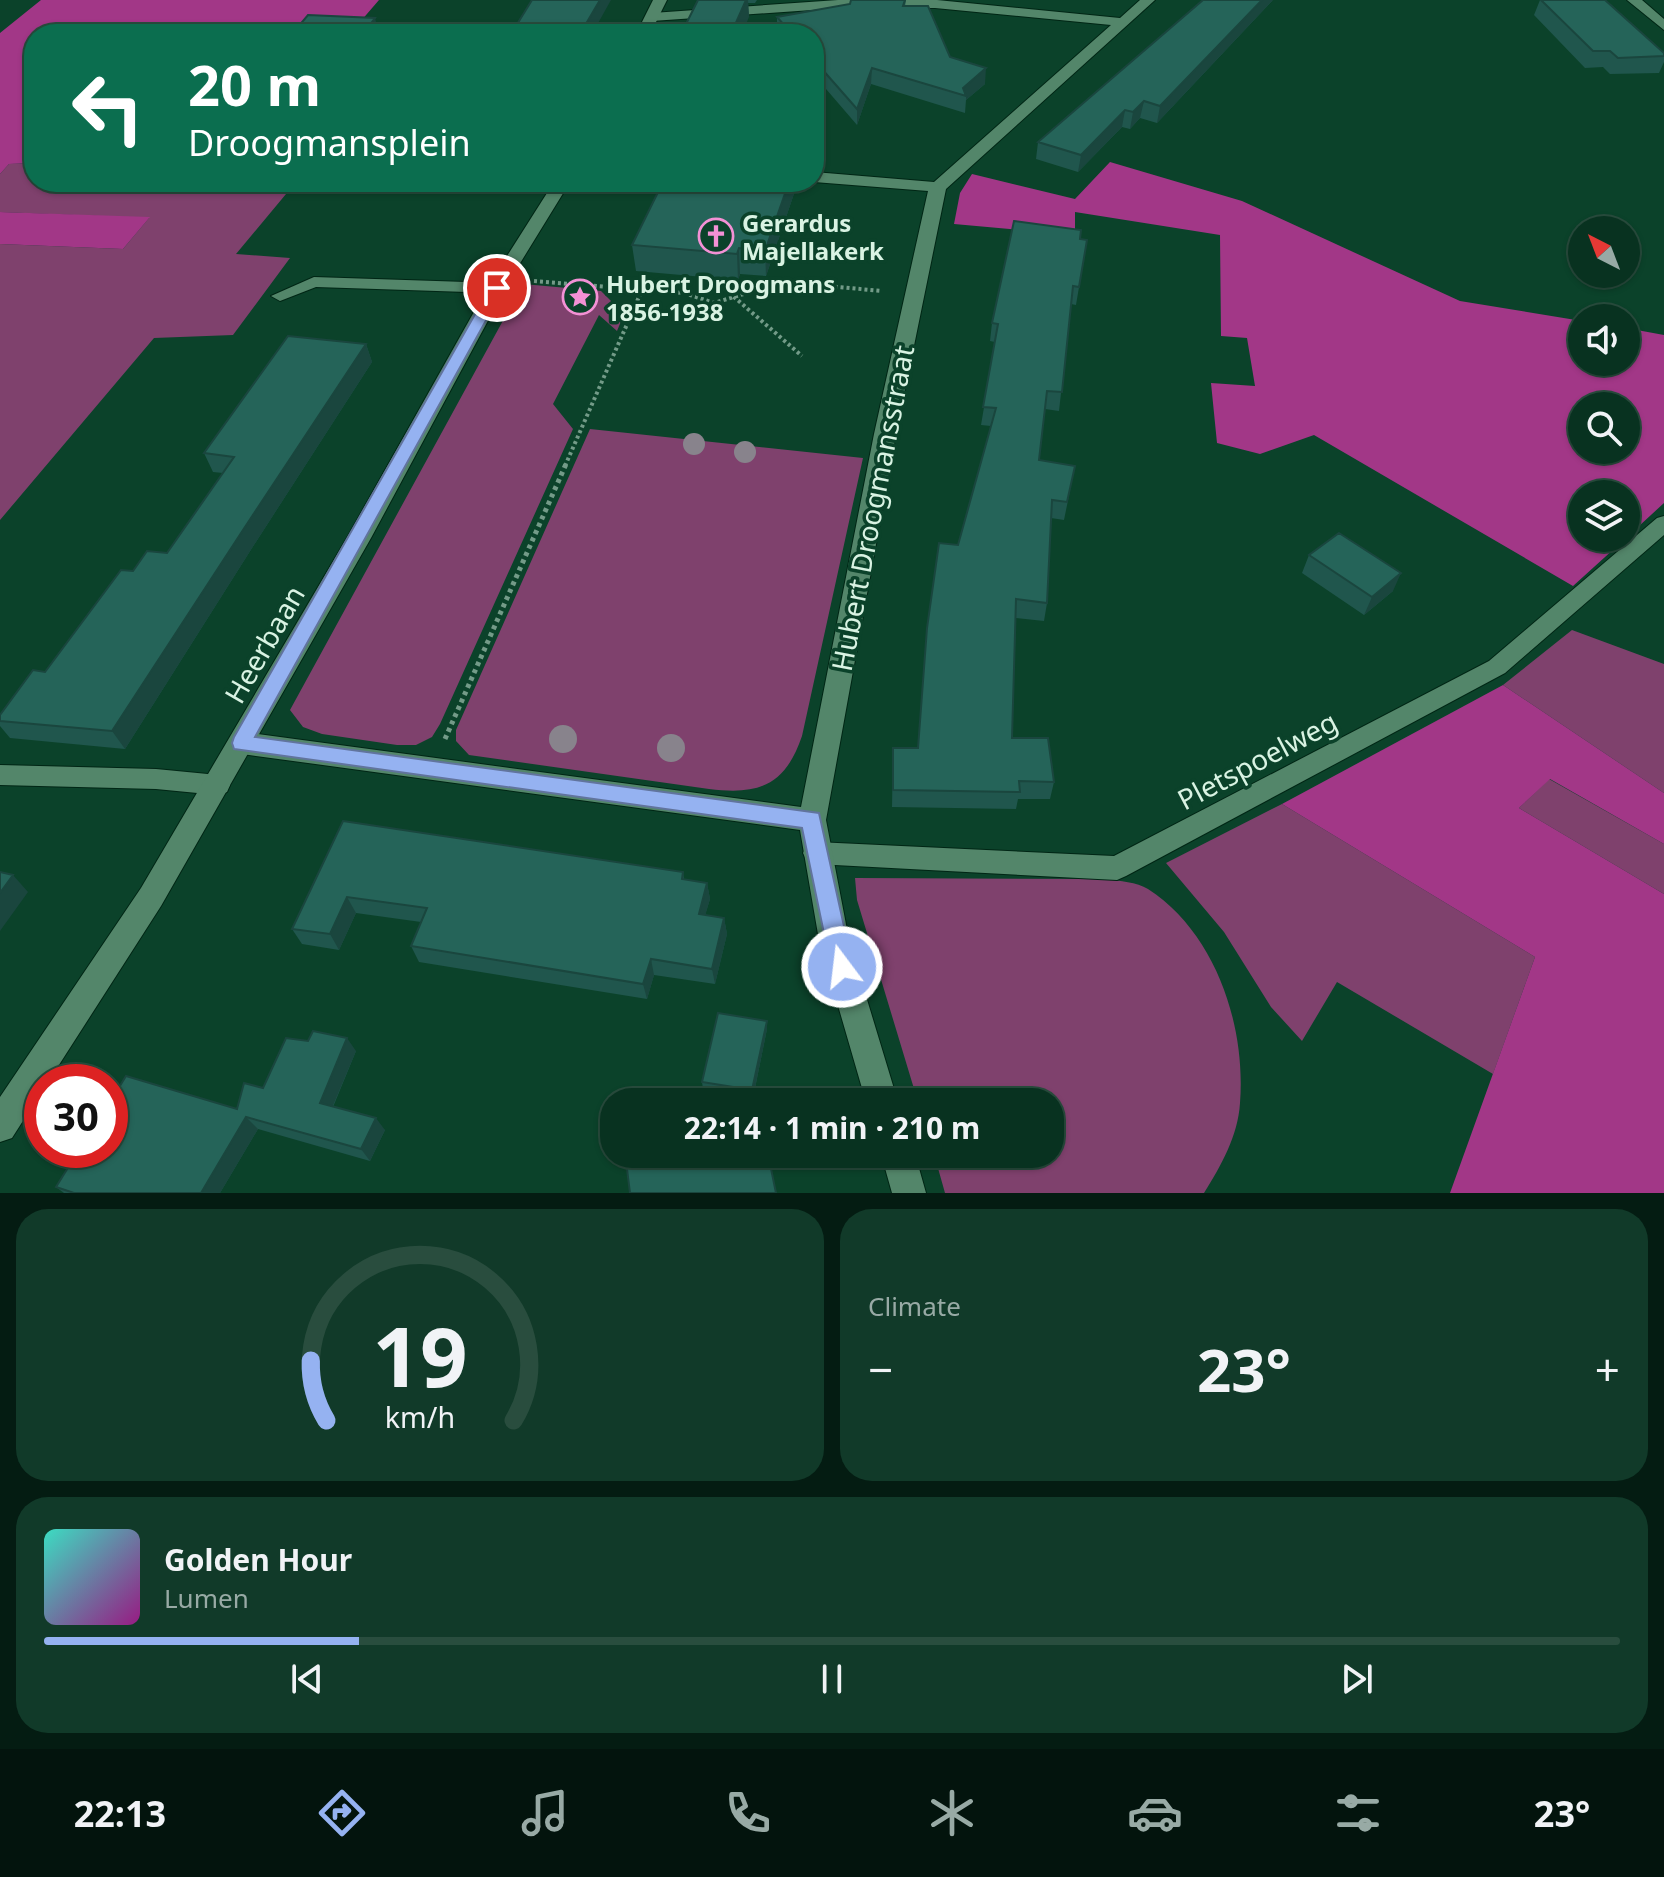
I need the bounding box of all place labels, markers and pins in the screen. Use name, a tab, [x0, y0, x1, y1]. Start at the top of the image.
place label: Gerardus Majellakerk	[742, 206, 884, 267]
church icon: Gerardus Majellakerk	[697, 217, 735, 255]
pin	[463, 254, 531, 322]
place label: Hubert Droogmans 1856-1938	[606, 267, 835, 328]
place icon: Hubert Droogmans 1856-1938	[561, 278, 599, 316]

